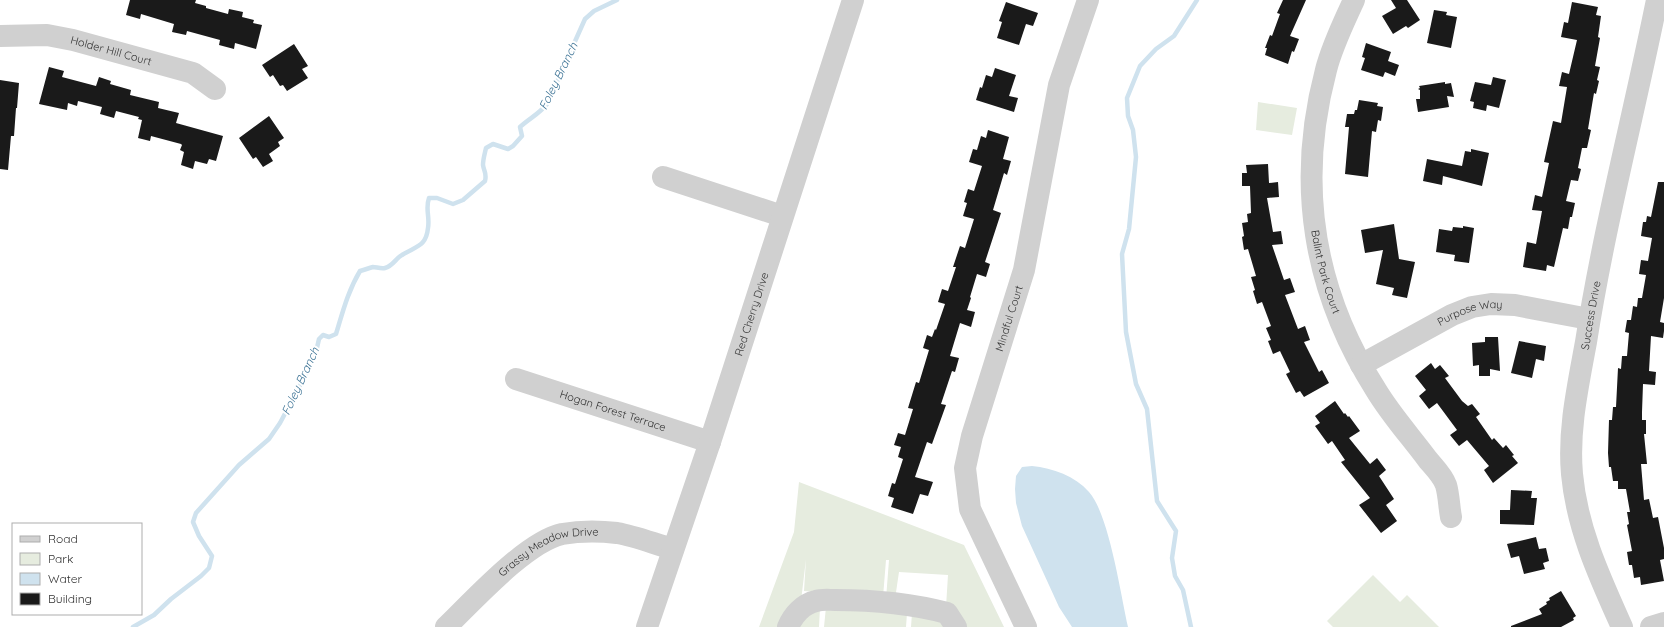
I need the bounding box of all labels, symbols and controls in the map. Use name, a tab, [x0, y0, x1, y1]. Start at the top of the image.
street label: Holder Hill Court	[69, 33, 154, 68]
water label: Foley Branch	[535, 40, 581, 112]
street label: Balint Park Court	[1308, 229, 1344, 316]
street label: Red Cherry Drive	[731, 270, 771, 358]
street label: Success Drive	[1578, 280, 1604, 351]
street label: Mindful Court	[992, 283, 1026, 353]
street label: Purpose Way	[1435, 297, 1503, 329]
water label: Foley Branch	[278, 345, 322, 417]
street label: Hogan Forest Terrace	[558, 387, 668, 434]
legend	[12, 523, 142, 615]
street label: Grassy Meadow Drive	[495, 525, 599, 580]
text: Road	[48, 531, 78, 546]
text: Park	[48, 551, 73, 566]
text: Water	[48, 571, 83, 586]
text: Building	[48, 591, 92, 606]

